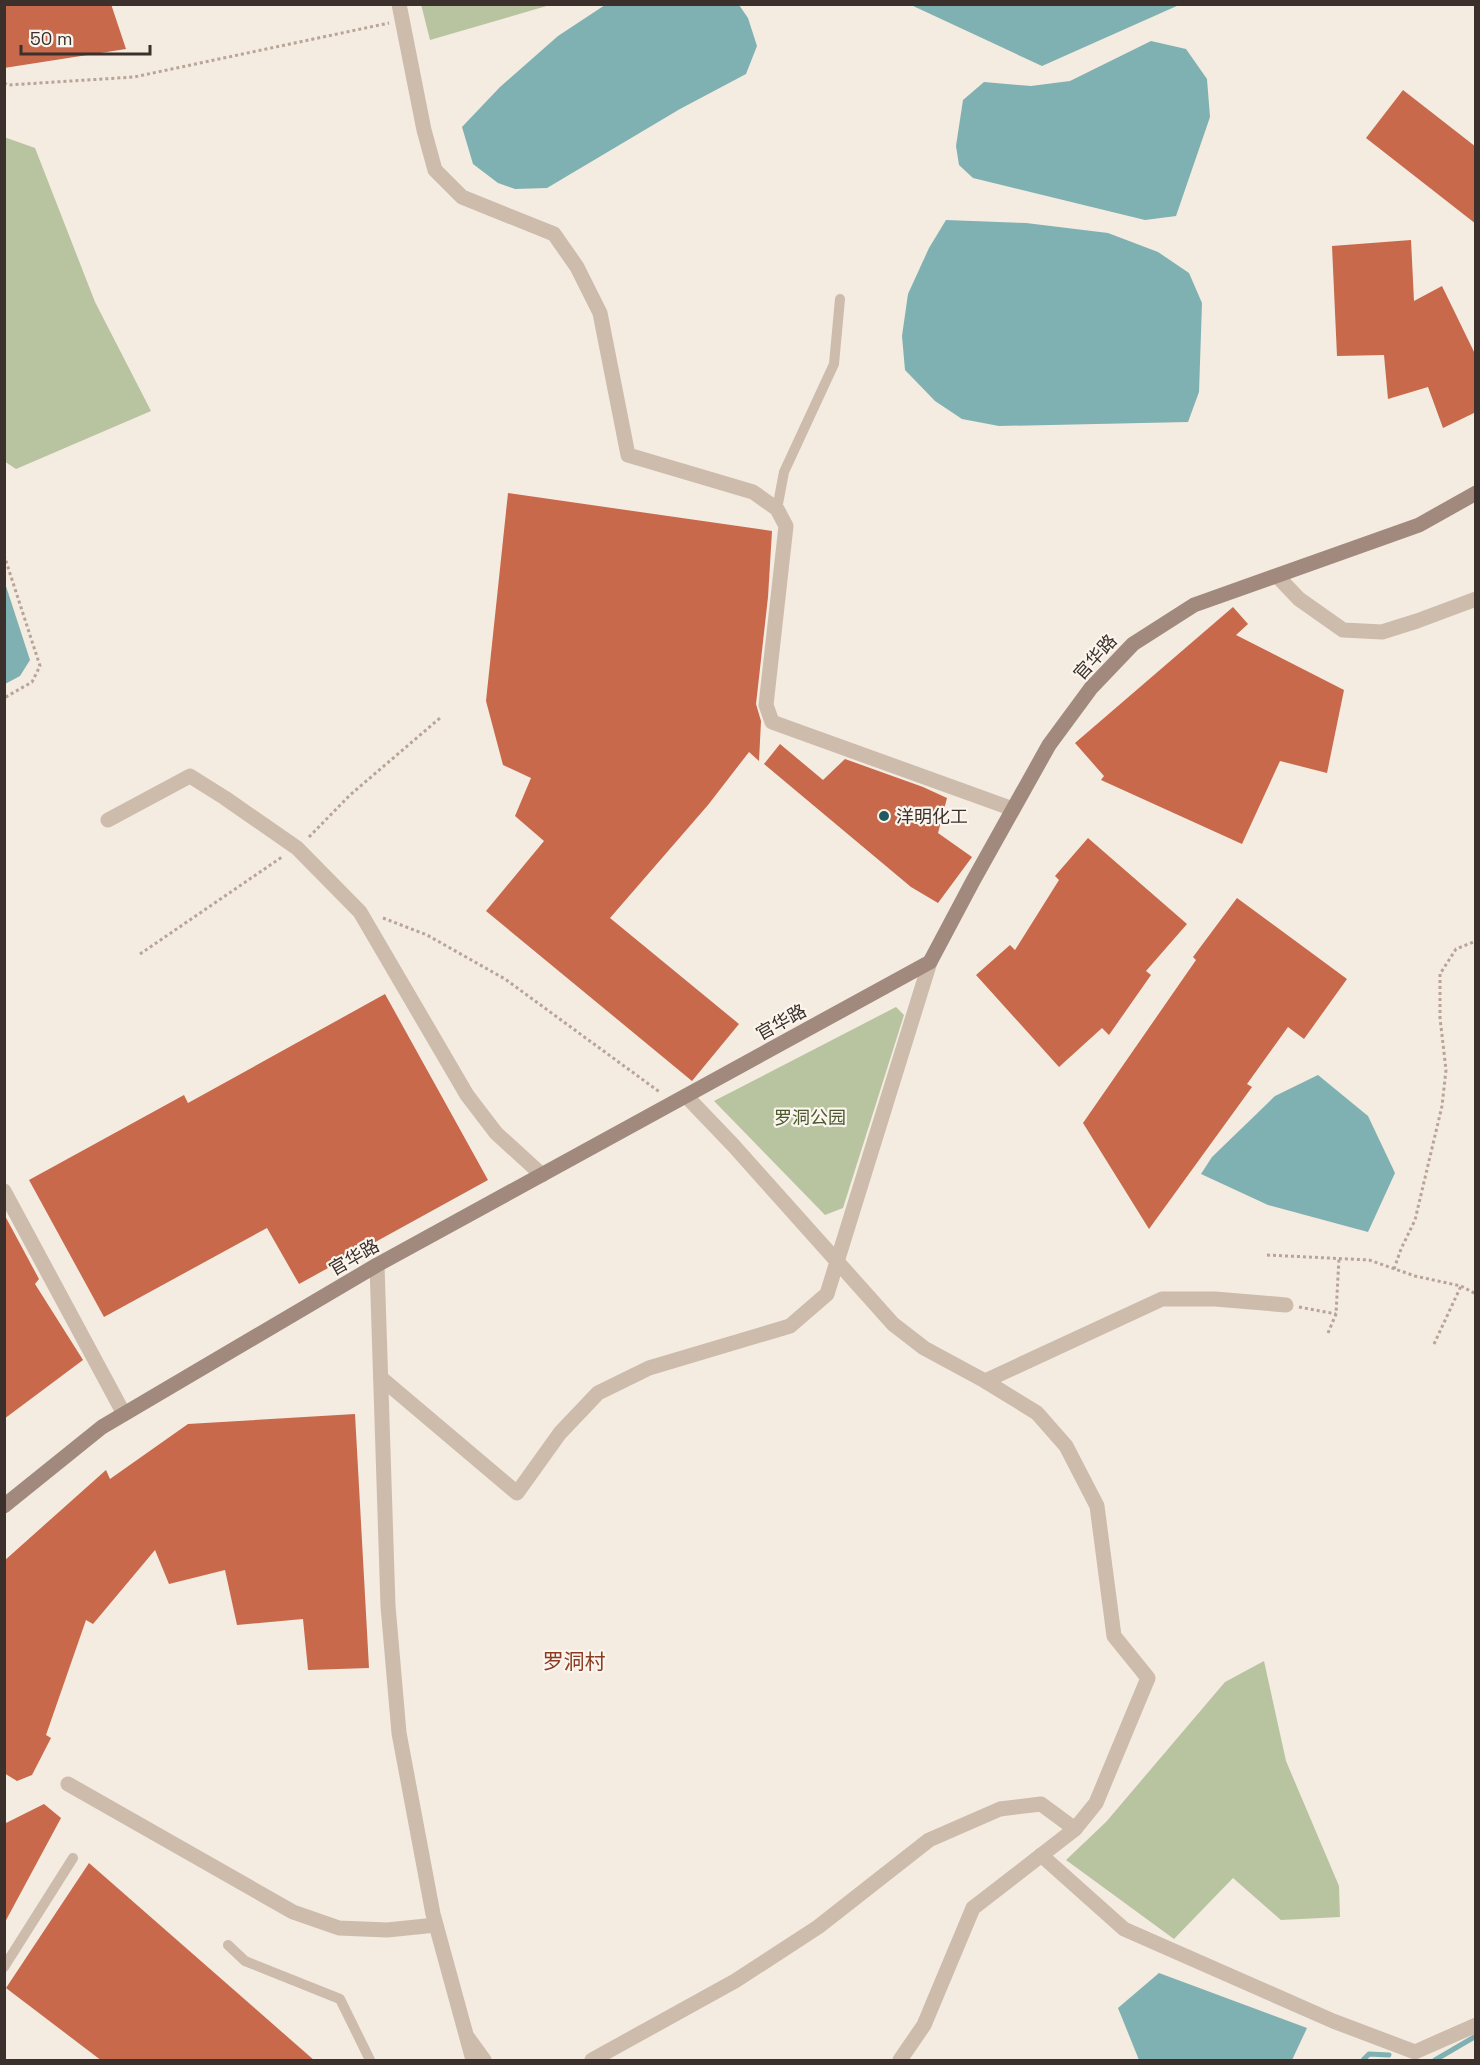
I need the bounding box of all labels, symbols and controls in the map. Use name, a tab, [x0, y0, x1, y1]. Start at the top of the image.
scale bar	[21, 18, 150, 56]
text: 50 m	[30, 27, 72, 50]
street label: 官华路	[1068, 629, 1122, 685]
place label: 洋明化工	[896, 805, 968, 828]
marker: 洋明化工	[877, 809, 891, 823]
street label: 官华路	[752, 999, 810, 1045]
park label: 罗洞公园	[774, 1106, 846, 1129]
street label: 官华路	[325, 1234, 383, 1280]
district label: 罗洞村	[543, 1648, 606, 1675]

